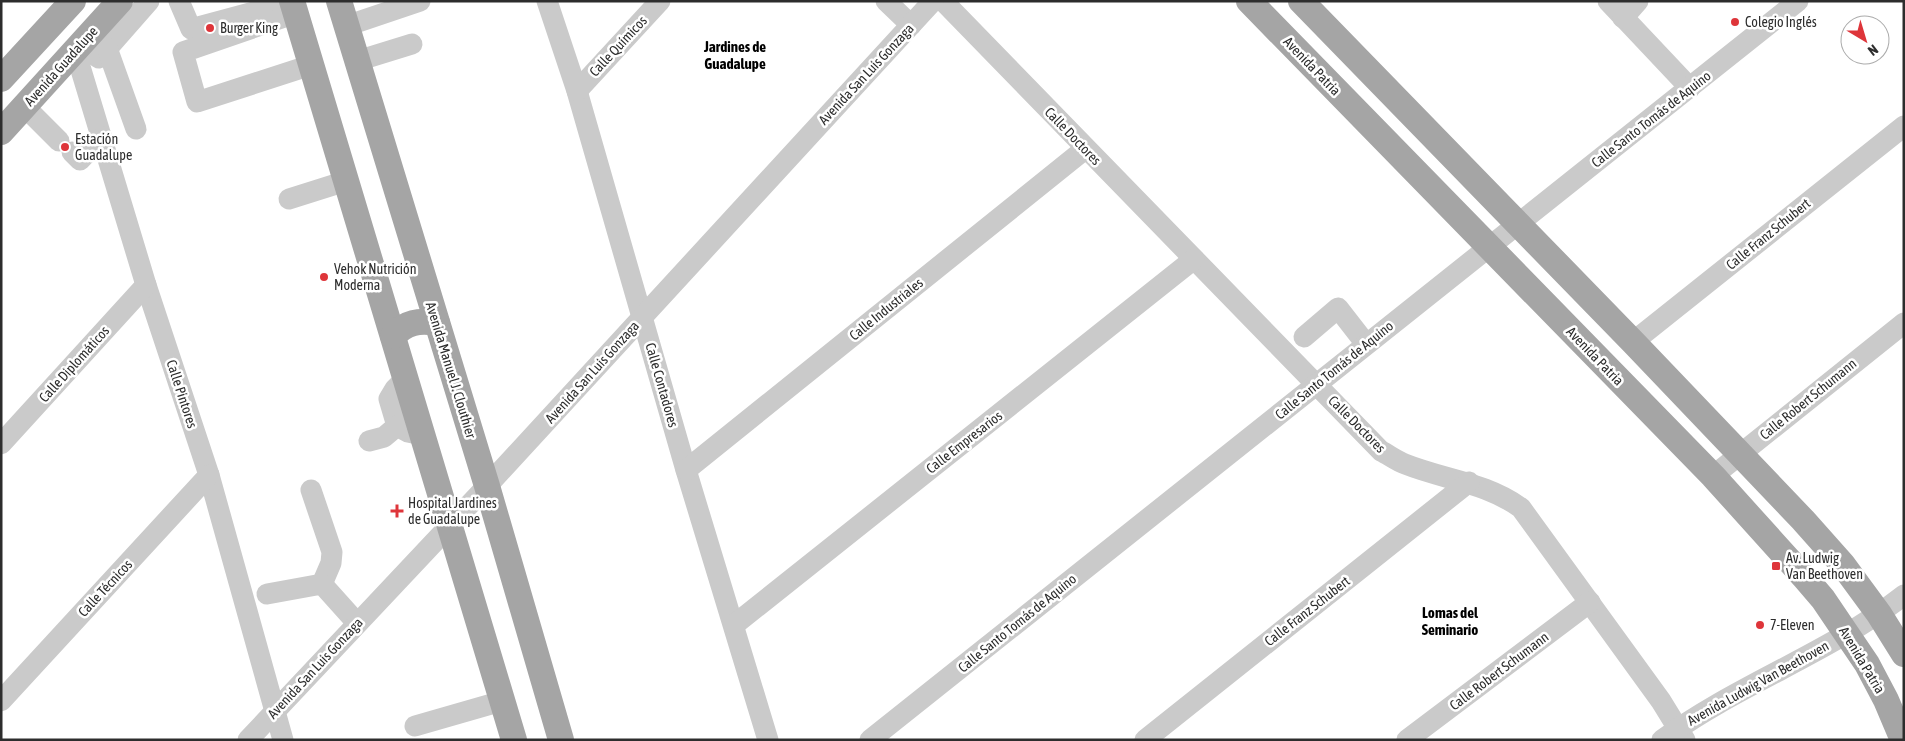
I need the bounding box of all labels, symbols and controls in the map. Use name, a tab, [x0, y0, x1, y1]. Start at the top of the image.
street label: Calle Químicos	[586, 13, 650, 79]
place label: Colegio Inglés	[1745, 14, 1817, 30]
north arrow	[1840, 15, 1890, 65]
marker: Colegio Inglés	[1729, 16, 1741, 28]
place label: Burger King	[220, 20, 278, 36]
street label: Avenida San Luis Gonzaga	[815, 20, 917, 128]
marker: Burger King	[204, 22, 216, 34]
street label: Avenida Guadalupe	[21, 23, 101, 109]
street label: Avenida Patria	[1280, 34, 1344, 98]
district label: Jardines de Guadalupe	[703, 38, 766, 72]
text: N	[1865, 41, 1881, 59]
street label: Calle Santo Tomás de Aquino	[1588, 67, 1714, 171]
street label: Calle Doctores	[1042, 104, 1104, 168]
place label: Estación Guadalupe	[75, 131, 132, 163]
marker: Estación Guadalupe	[59, 141, 71, 153]
street label: Calle Franz Schubert	[1723, 195, 1813, 273]
place label: Vehok Nutrición Moderna	[334, 261, 416, 293]
marker: Vehok Nutrición Moderna	[318, 271, 330, 283]
street label: Calle Industriales	[846, 274, 926, 343]
street label: Avenida Manuel J. Clouthier	[423, 300, 480, 441]
street label: Avenida San Luis Gonzaga	[542, 318, 642, 426]
street label: Calle Santo Tomás de Aquino	[1272, 318, 1396, 422]
street label: Calle Diplomáticos	[36, 323, 112, 405]
street label: Avenida Patria	[1563, 324, 1627, 388]
street label: Calle Contadores	[642, 341, 682, 429]
street label: Calle Robert Schumann	[1756, 355, 1860, 443]
street label: Calle Pintores	[163, 358, 201, 430]
street label: Calle Doctores	[1325, 392, 1389, 456]
street label: Calle Empresarios	[923, 407, 1005, 477]
place label: Hospital Jardines de Guadalupe	[408, 495, 497, 527]
marker: Hospital Jardines de Guadalupe	[390, 504, 404, 518]
place label: Av. Ludwig Van Beethoven	[1786, 550, 1863, 582]
street label: Calle Técnicos	[75, 556, 135, 620]
marker: Av. Ludwig Van Beethoven	[1770, 560, 1782, 572]
street label: Calle Santo Tomás de Aquino	[955, 571, 1079, 675]
street label: Calle Franz Schubert	[1261, 573, 1353, 649]
district label: Lomas del Seminario	[1422, 604, 1479, 638]
street label: Avenida San Luis Gonzaga	[264, 614, 366, 722]
place label: 7-Eleven	[1770, 617, 1815, 633]
marker: 7-Eleven	[1754, 619, 1766, 631]
street label: Avenida Patria	[1836, 624, 1888, 696]
street label: Calle Robert Schumann	[1446, 629, 1552, 713]
street label: Avenida Ludwig Van Beethoven	[1684, 637, 1832, 729]

